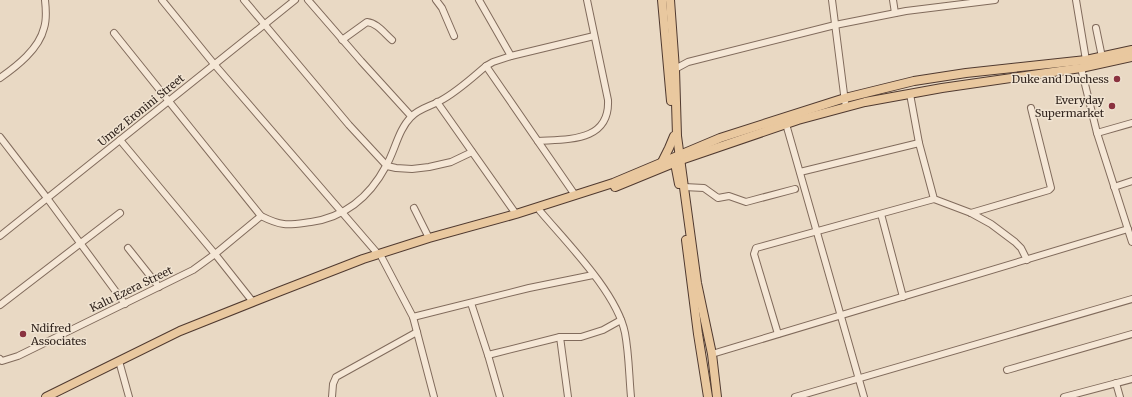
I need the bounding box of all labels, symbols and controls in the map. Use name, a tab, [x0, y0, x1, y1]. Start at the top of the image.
street label: Umez Eronini Street	[95, 70, 188, 149]
place label: Duke and Duchess	[1012, 72, 1109, 86]
marker: Duke and Duchess	[1112, 74, 1122, 84]
place label: Everyday Supermarket	[1035, 93, 1105, 120]
marker: Everyday Supermarket	[1107, 101, 1117, 111]
street label: Kalu Ezera Street	[87, 263, 175, 315]
place label: Ndifred Associates	[30, 321, 87, 348]
marker: Ndifred Associates	[18, 329, 28, 339]

